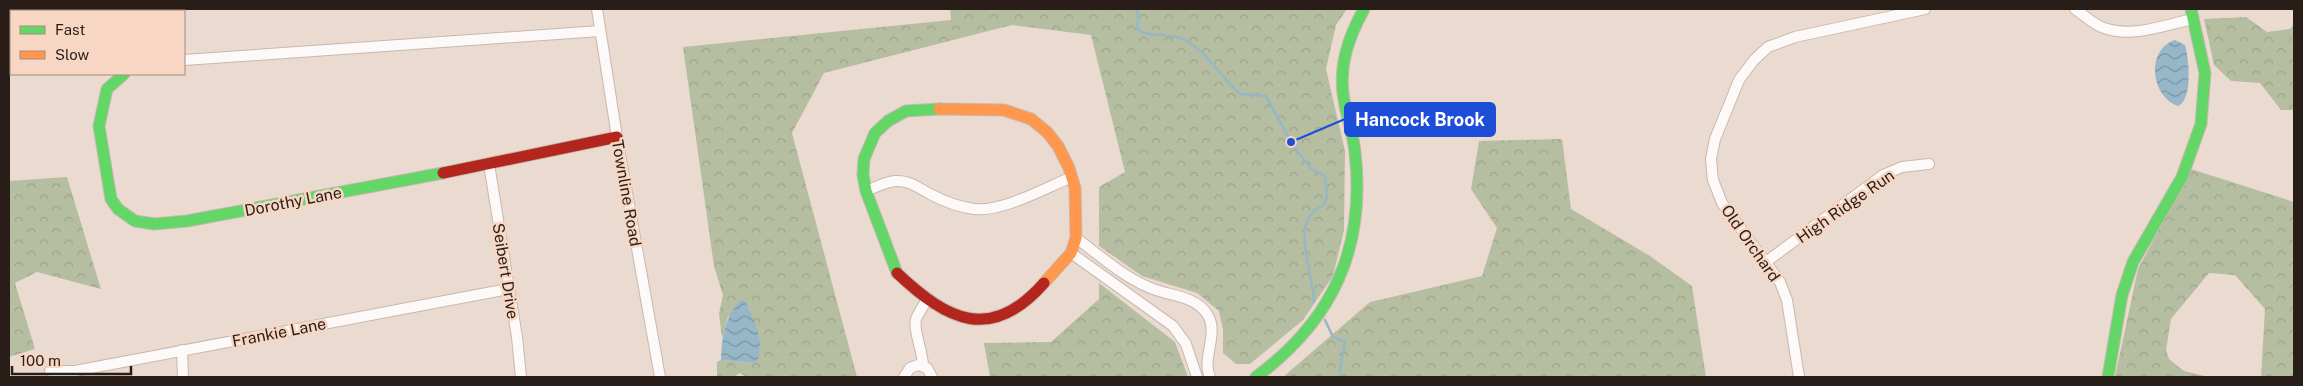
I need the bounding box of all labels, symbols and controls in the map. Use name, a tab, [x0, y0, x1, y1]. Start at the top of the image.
legend	[10, 10, 185, 75]
text: Fast	[55, 21, 85, 38]
text: Slow	[55, 46, 90, 63]
callout: Hancock Brook	[1345, 103, 1495, 136]
text: Hancock Brook	[1355, 109, 1486, 130]
street label: Townline Road	[608, 138, 645, 248]
street label: High Ridge Run	[1793, 166, 1898, 247]
street label: Dorothy Lane	[243, 183, 343, 220]
street label: Old Orchard	[1717, 201, 1784, 285]
street label: Seibert Drive	[489, 222, 522, 320]
street label: Frankie Lane	[230, 314, 328, 351]
scale bar	[12, 344, 131, 376]
text: 100 m	[20, 352, 61, 369]

